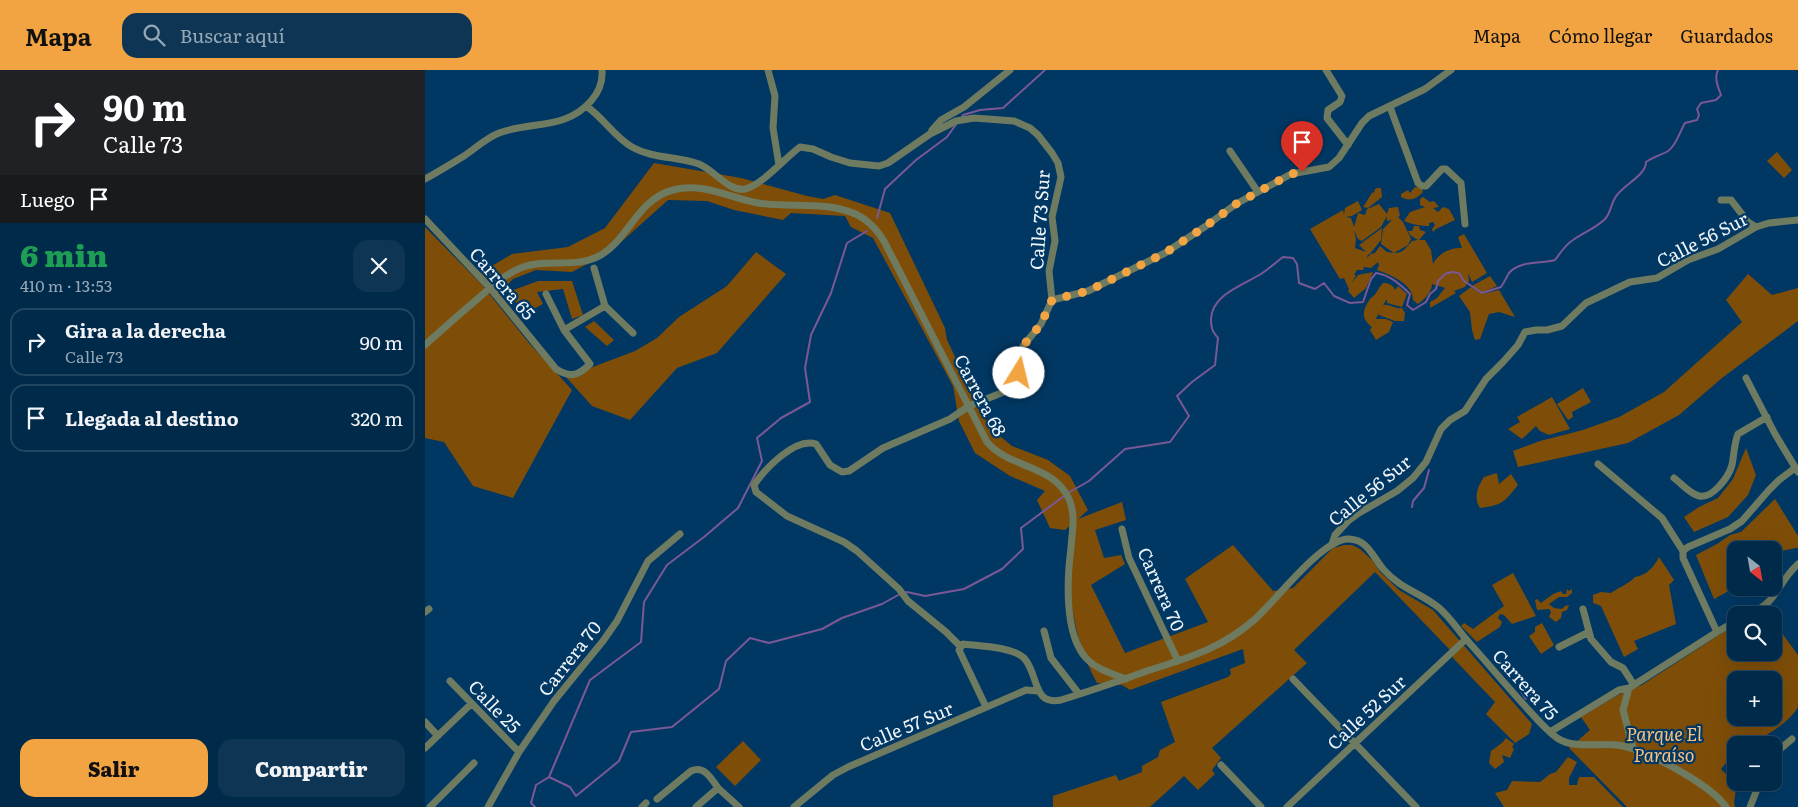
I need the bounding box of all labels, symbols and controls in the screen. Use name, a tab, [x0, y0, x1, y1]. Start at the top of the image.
search box	[122, 13, 472, 58]
text: Mapa	[25, 18, 92, 53]
icon: search	[140, 21, 168, 49]
text: Buscar aquí	[180, 21, 285, 49]
text: Mapa	[1473, 22, 1521, 49]
text: Cómo llegar	[1549, 22, 1652, 49]
text: Guardados	[1680, 22, 1773, 49]
text: 90 m	[103, 80, 187, 132]
icon: right	[20, 90, 85, 155]
pin	[1281, 121, 1323, 172]
text: Calle 73	[103, 127, 183, 160]
icon: arrive	[1288, 128, 1316, 156]
street label: Calle 73 Sur	[1022, 169, 1056, 271]
text: Luego	[20, 185, 75, 213]
icon: arrive	[85, 185, 113, 213]
street label: Calle 56 Sur	[1651, 204, 1753, 274]
text: 6 min	[20, 232, 108, 276]
button: close	[353, 240, 405, 292]
street label: Carrera 65	[464, 241, 542, 325]
text: 410 m · 13:53	[20, 273, 112, 297]
text: Gira a la derecha	[65, 316, 226, 344]
icon: right	[22, 328, 50, 356]
text: 90 m	[360, 328, 403, 356]
text: Calle 73	[65, 344, 123, 368]
position arrow	[992, 346, 1044, 398]
street label: Carrera 68	[948, 349, 1014, 441]
icon: arrive	[22, 404, 50, 432]
text: Llegada al destino	[65, 404, 239, 432]
text: 320 m	[350, 404, 403, 432]
street label: Calle 56 Sur	[1322, 448, 1417, 532]
north arrow	[1727, 541, 1783, 596]
map controls	[1727, 541, 1782, 791]
street label: Carrera 70	[1132, 543, 1192, 635]
button: search	[1727, 606, 1782, 661]
street label: Carrera 70	[531, 615, 607, 701]
street label: Carrera 75	[1487, 642, 1565, 726]
street label: Calle 52 Sur	[1321, 668, 1412, 756]
button: +	[1727, 671, 1782, 726]
street label: Calle 25	[463, 673, 527, 739]
street label: Calle 57 Sur	[855, 694, 957, 758]
park label: Parque El Paraíso	[1626, 720, 1703, 768]
button: −	[1727, 736, 1782, 791]
button: Salir	[20, 739, 208, 797]
button: Compartir	[218, 739, 405, 797]

